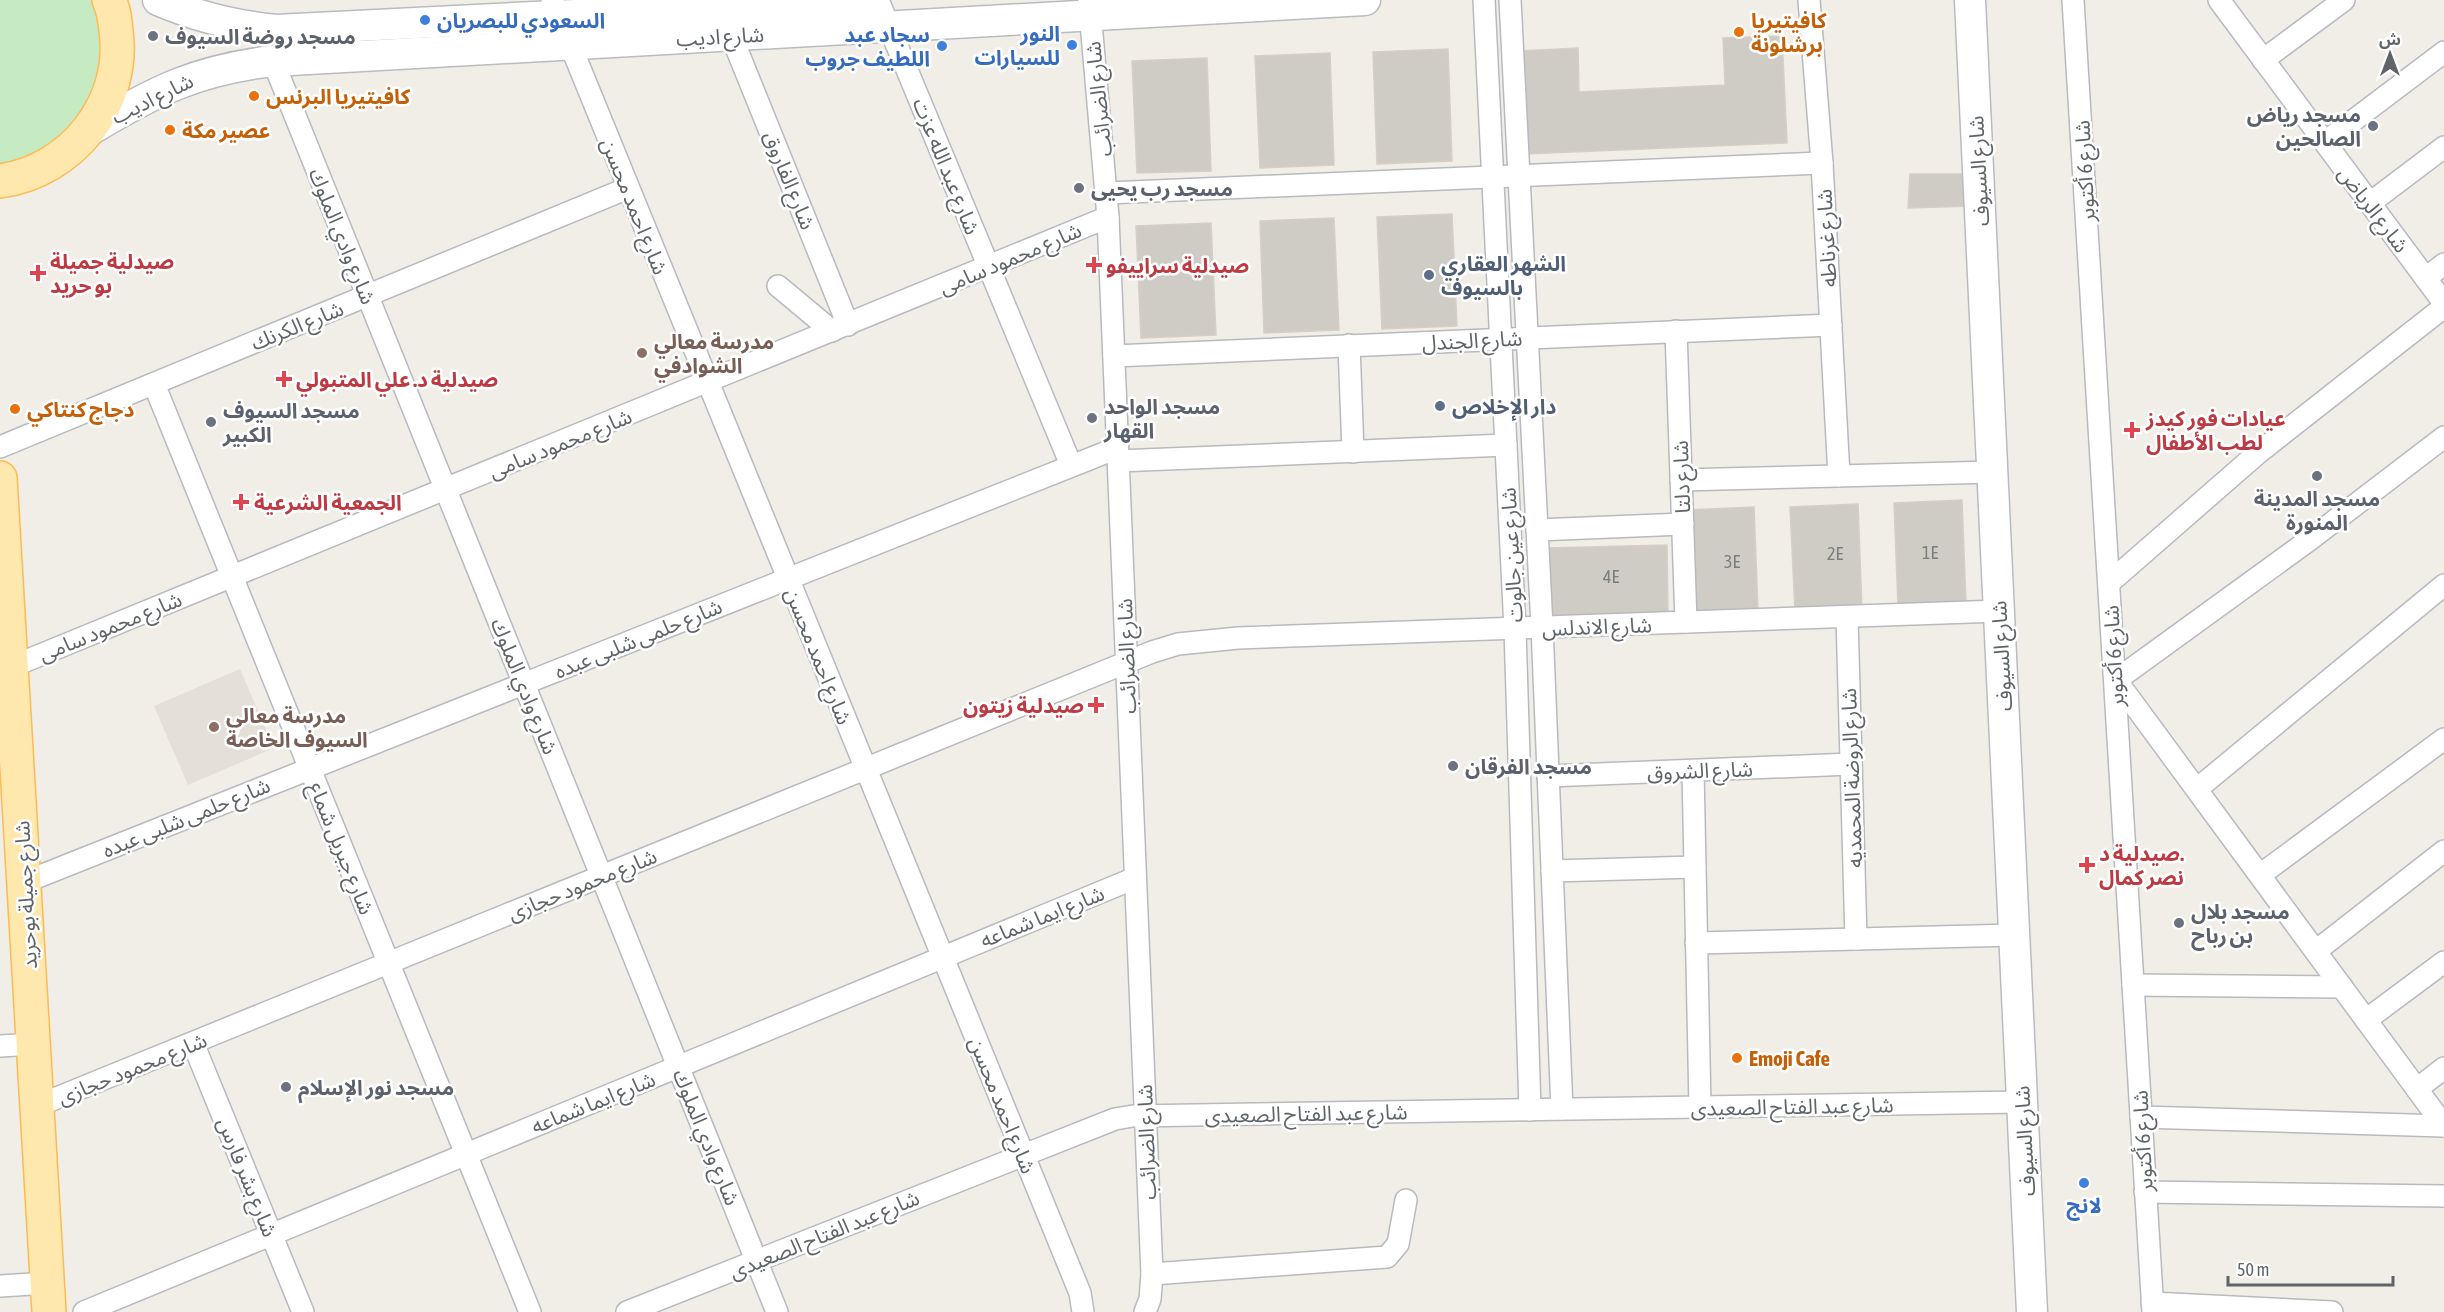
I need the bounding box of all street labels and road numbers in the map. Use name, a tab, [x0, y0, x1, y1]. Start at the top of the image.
street label: شارع اديب	[675, 22, 765, 54]
street label: شارع الضرائب	[1080, 40, 1120, 158]
street label: شارع اديب	[107, 68, 199, 132]
street label: شارع عبد الله عزت	[905, 94, 985, 239]
street label: شارع السيوف	[1963, 115, 1997, 227]
street label: شارع 6 أكتوبر	[2069, 119, 2103, 223]
street label: شارع الفاروق	[756, 127, 821, 234]
street label: شارع احمد محسن	[593, 134, 673, 279]
street label: شارع الرياض	[2331, 161, 2414, 259]
street label: شارع وادي الملوك	[300, 165, 381, 309]
street label: شارع غرناطه	[1811, 188, 1845, 288]
street label: شارع محمود سامى	[935, 217, 1086, 302]
street label: شارع الكرنك	[247, 296, 348, 358]
street label: شارع الجندل	[1421, 325, 1523, 359]
street label: شارع محمود سامى	[485, 403, 637, 486]
street label: شارع دلتا	[1668, 440, 1698, 514]
street label: شارع عين جالوت	[1495, 487, 1531, 623]
street label: شارع احمد محسن	[777, 584, 857, 729]
street label: شارع محمود سامى	[35, 586, 187, 669]
street label: شارع حلمى شلبى عبده	[551, 593, 727, 686]
street label: شارع الضرائب	[1112, 598, 1144, 714]
street label: شارع السيوف	[1986, 600, 2020, 712]
street label: شارع 6 أكتوبر	[2098, 604, 2132, 708]
street label: شارع الاندلس	[1542, 612, 1653, 644]
street label: شارع وادي الملوك	[482, 615, 563, 759]
street label: شارع الروضة المحمديه	[1836, 688, 1870, 868]
street label: شارع الشروق	[1647, 756, 1754, 788]
street label: شارع حلمى شلبى عبده	[99, 772, 275, 865]
street label: شارع جبريل شماع	[301, 778, 380, 919]
street label: شارع جميلة بوحريد	[9, 820, 45, 970]
street label: شارع محمود حجازى	[504, 843, 662, 929]
street label: شارع ايما شماعه	[976, 880, 1109, 956]
street label: شارع محمود حجازى	[54, 1027, 212, 1113]
street label: شارع احمد محسن	[961, 1033, 1041, 1178]
street label: شارع ايما شماعه	[527, 1066, 660, 1142]
street label: شارع وادي الملوك	[664, 1066, 745, 1210]
street label: شارع الضرائب	[1132, 1084, 1164, 1200]
street label: شارع السيوف	[2009, 1085, 2043, 1197]
street label: شارع 6 أكتوبر	[2127, 1089, 2161, 1193]
street label: شارع عبد الفتاح الصعيدى	[1690, 1092, 1894, 1124]
street label: شارع عبد الفتاح الصعيدى	[1204, 1099, 1408, 1131]
street label: شارع بشر فارس	[209, 1114, 283, 1242]
street label: شارع عبد الفتاح الصعيدى	[725, 1185, 924, 1287]

